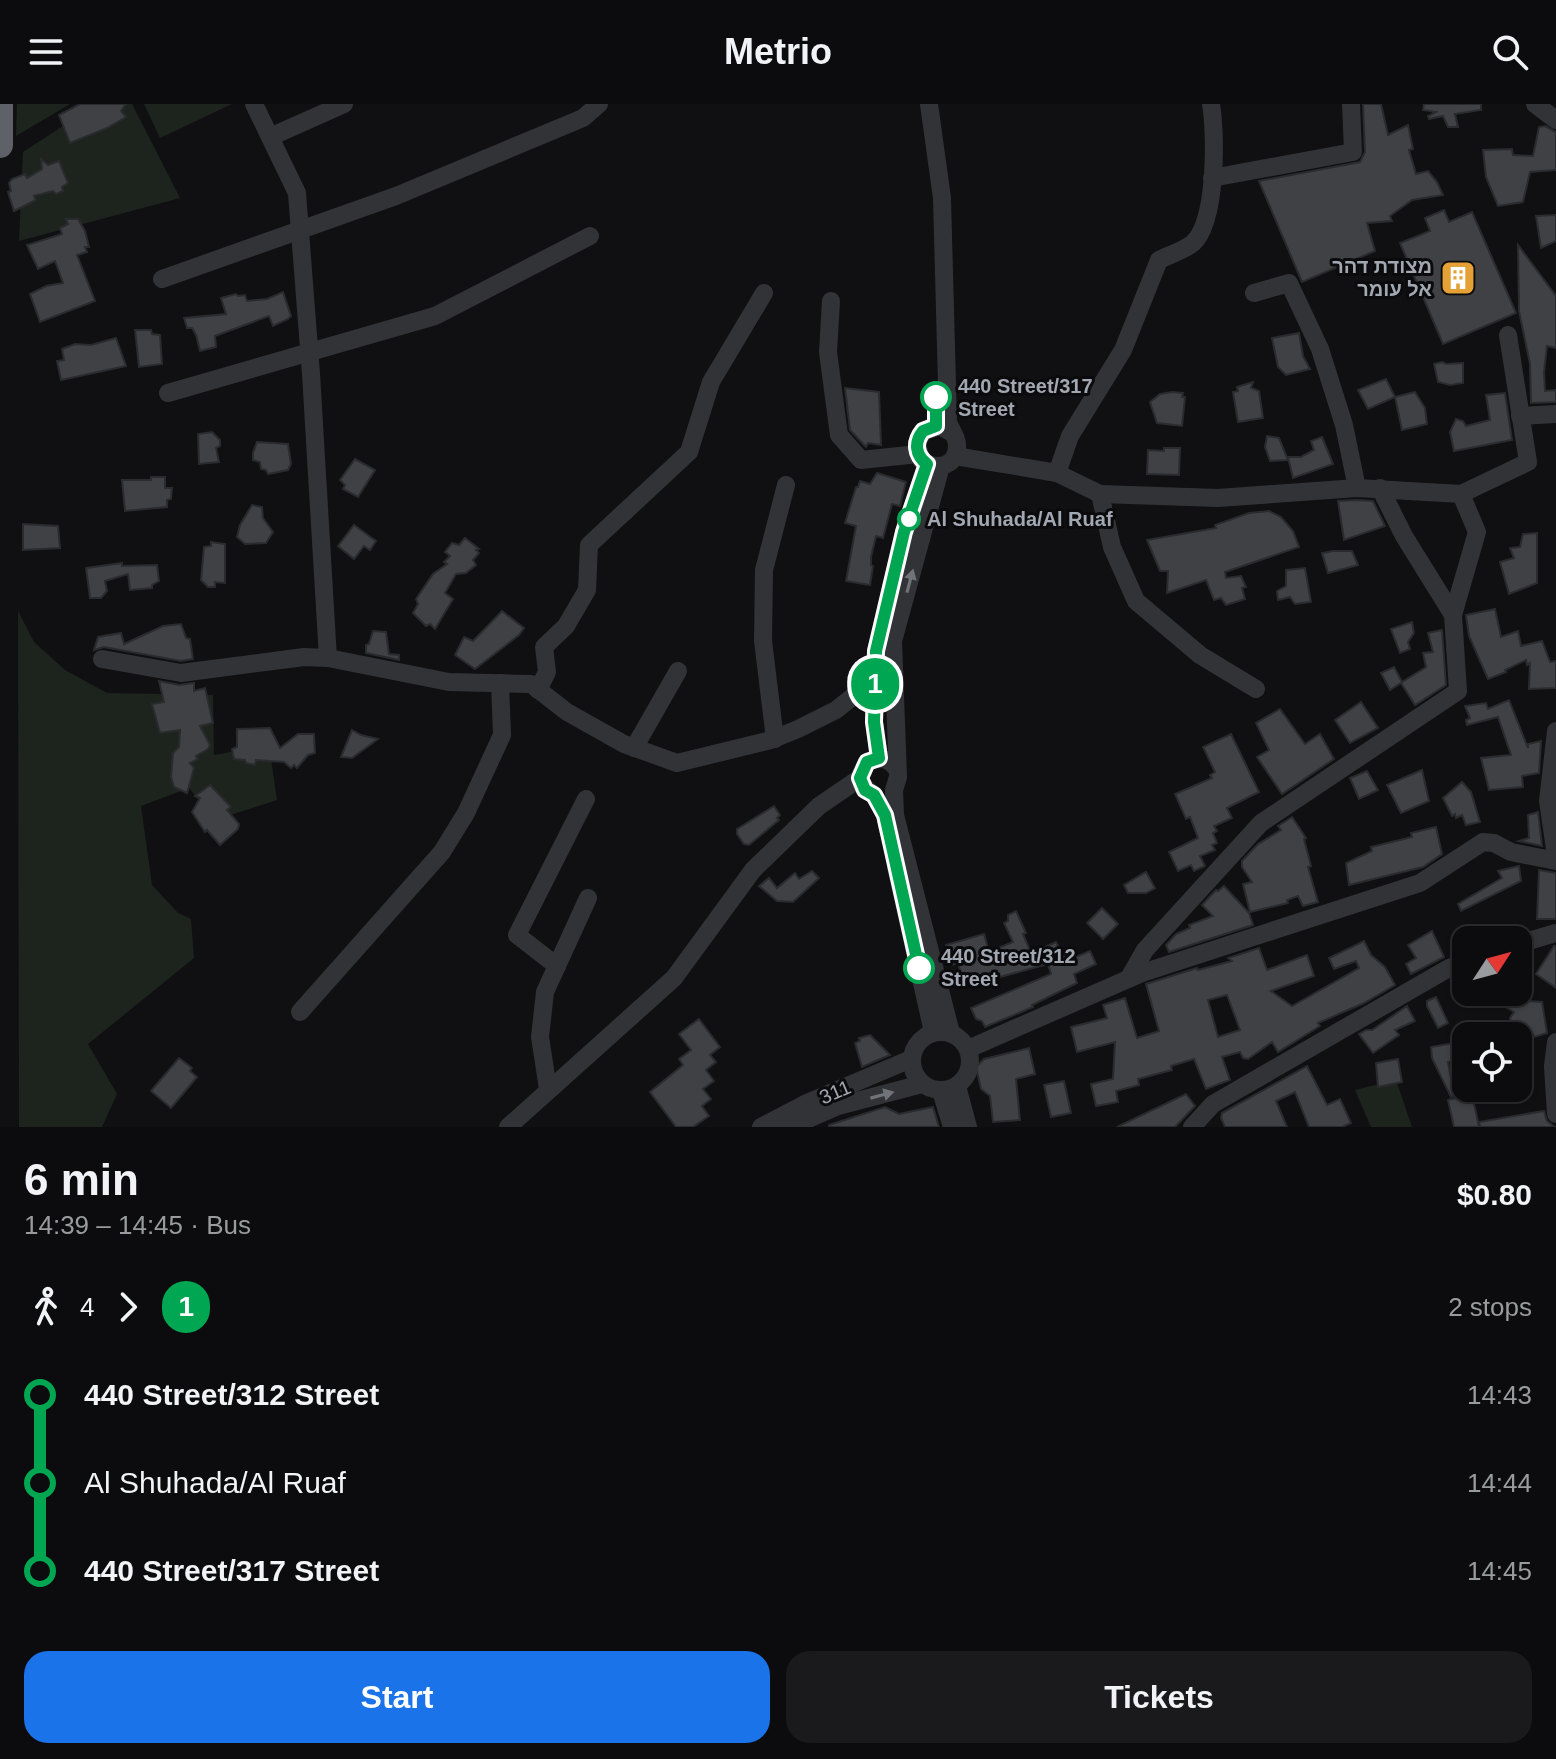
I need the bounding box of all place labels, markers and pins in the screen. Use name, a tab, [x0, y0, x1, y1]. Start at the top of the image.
place label: מצודת דהר אל עומר	[1332, 255, 1432, 300]
building icon: מצודת דהר אל עומר	[1439, 259, 1477, 297]
place label: 440 Street/317 Street	[958, 375, 1093, 420]
marker: 440 Street/317 Street	[921, 382, 951, 412]
marker: Al Shuhada/Al Ruaf	[898, 508, 920, 530]
place label: Al Shuhada/Al Ruaf	[927, 508, 1113, 530]
place label: 440 Street/312 Street	[941, 945, 1076, 990]
marker: 440 Street/312 Street	[904, 953, 934, 983]

